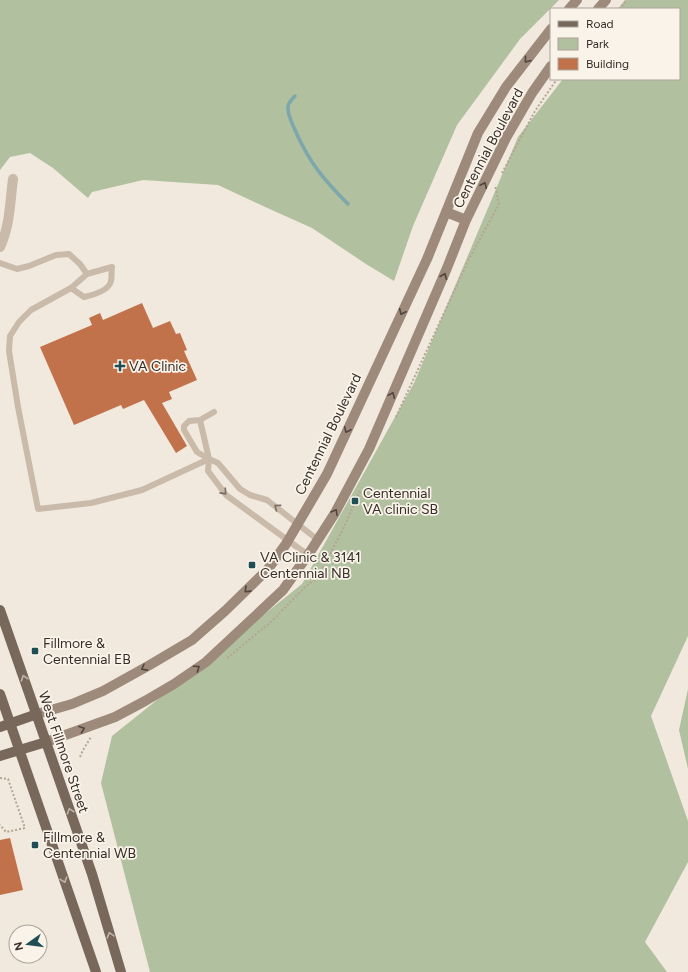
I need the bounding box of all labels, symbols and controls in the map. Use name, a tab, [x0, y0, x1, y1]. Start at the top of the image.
legend	[550, 8, 680, 80]
text: Road	[586, 17, 614, 31]
text: Park	[586, 37, 609, 51]
one-way arrow	[525, 55, 532, 62]
text: Building	[586, 57, 629, 71]
street label: Centennial Boulevard	[450, 85, 527, 211]
one-way arrow	[479, 182, 486, 189]
one-way arrow	[439, 272, 447, 279]
one-way arrow	[399, 308, 407, 315]
place label: VA Clinic	[129, 358, 187, 375]
marker: VA Clinic	[114, 360, 126, 372]
street label: Centennial Boulevard	[292, 371, 365, 498]
one-way arrow	[387, 392, 395, 400]
one-way arrow	[344, 426, 352, 433]
place label: Centennial VA clinic SB	[363, 485, 438, 518]
one-way arrow	[220, 487, 227, 495]
marker: Centennial VA clinic SB	[350, 496, 360, 506]
one-way arrow	[274, 505, 281, 512]
one-way arrow	[331, 509, 338, 516]
place label: VA Clinic & 3141 Centennial NB	[260, 549, 361, 582]
marker: VA Clinic & 3141 Centennial NB	[247, 560, 257, 570]
one-way arrow	[244, 585, 252, 593]
place label: Fillmore & Centennial EB	[43, 635, 131, 668]
marker: Fillmore & Centennial EB	[30, 646, 40, 656]
one-way arrow	[141, 664, 148, 671]
one-way arrow	[192, 666, 199, 673]
one-way arrow	[20, 674, 28, 681]
street label: West Fillmore Street	[35, 689, 92, 815]
one-way arrow	[79, 726, 86, 734]
one-way arrow	[66, 808, 74, 815]
place label: Fillmore & Centennial WB	[43, 829, 136, 862]
marker: Fillmore & Centennial WB	[30, 840, 40, 850]
one-way arrow	[59, 877, 68, 884]
north arrow	[8, 924, 48, 964]
one-way arrow	[106, 931, 115, 938]
text: N	[11, 941, 26, 952]

